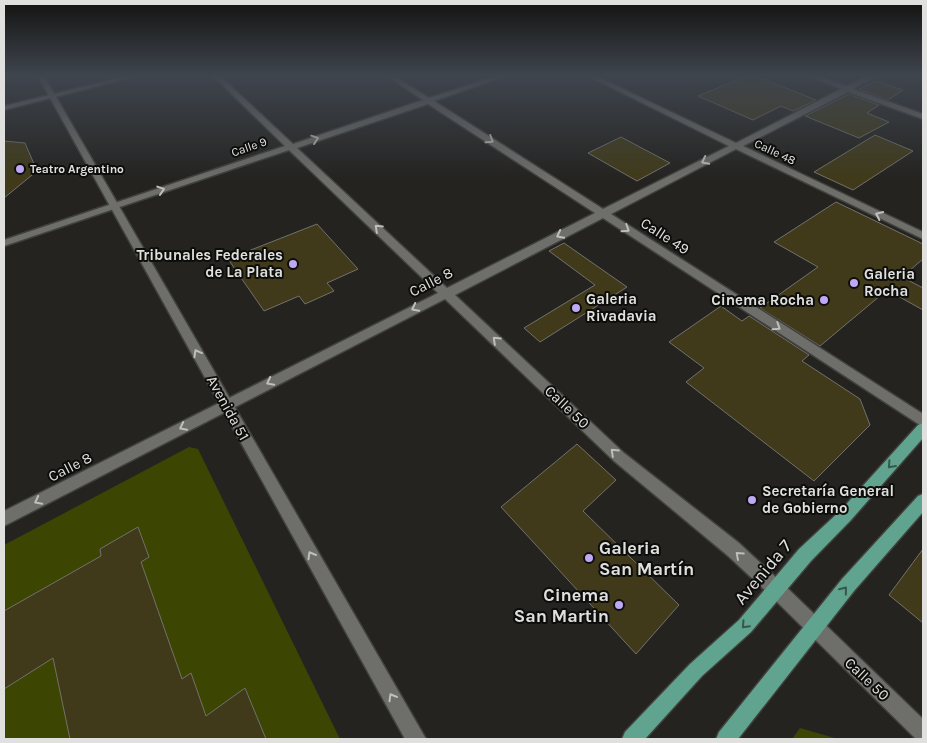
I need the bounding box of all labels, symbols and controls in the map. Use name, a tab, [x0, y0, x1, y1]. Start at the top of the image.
street label: Calle 9	[229, 134, 269, 160]
one-way arrow	[310, 134, 318, 144]
one-way arrow	[485, 134, 494, 144]
street label: Calle 48	[752, 136, 798, 168]
one-way arrow	[701, 155, 710, 165]
place label: Teatro Argentino	[30, 162, 124, 176]
marker: Teatro Argentino	[14, 163, 26, 175]
one-way arrow	[156, 186, 164, 196]
one-way arrow	[875, 211, 884, 222]
street label: Calle 49	[637, 214, 693, 258]
one-way arrow	[621, 222, 630, 232]
one-way arrow	[374, 225, 383, 234]
one-way arrow	[556, 229, 565, 239]
place label: Tribunales Federales de La Plata	[137, 246, 283, 281]
marker: Tribunales Federales de La Plata	[287, 258, 299, 270]
street label: Calle 8	[406, 263, 456, 301]
place label: Galeria Rocha	[864, 265, 915, 300]
marker: Galeria Rocha	[848, 277, 860, 289]
place label: Galeria Rivadavia	[586, 290, 657, 325]
place label: Cinema Rocha	[711, 291, 814, 309]
marker: Cinema Rocha	[818, 294, 830, 306]
one-way arrow	[411, 302, 420, 313]
marker: Galeria Rivadavia	[570, 302, 582, 314]
one-way arrow	[772, 320, 781, 330]
one-way arrow	[492, 337, 501, 346]
one-way arrow	[194, 349, 204, 358]
street label: Avenida 51	[203, 373, 253, 443]
one-way arrow	[266, 376, 275, 386]
street label: Calle 50	[541, 382, 593, 432]
one-way arrow	[179, 421, 188, 431]
street label: Calle 8	[45, 448, 95, 486]
one-way arrow	[611, 448, 620, 457]
one-way arrow	[887, 460, 896, 469]
place label: Secretaría General de Gobierno	[762, 482, 894, 517]
marker: Secretaría General de Gobierno	[746, 494, 758, 506]
one-way arrow	[34, 495, 43, 505]
street label: Avenida 7	[730, 535, 797, 609]
place label: Galeria San Martín	[599, 537, 694, 580]
one-way arrow	[308, 552, 318, 561]
marker: Galeria San Martín	[583, 552, 595, 564]
one-way arrow	[736, 552, 745, 561]
place label: Cinema San Martin	[514, 584, 609, 627]
one-way arrow	[839, 587, 847, 596]
marker: Cinema San Martin	[613, 599, 625, 611]
one-way arrow	[742, 620, 751, 629]
street label: Calle 50	[841, 654, 893, 704]
one-way arrow	[388, 693, 398, 702]

